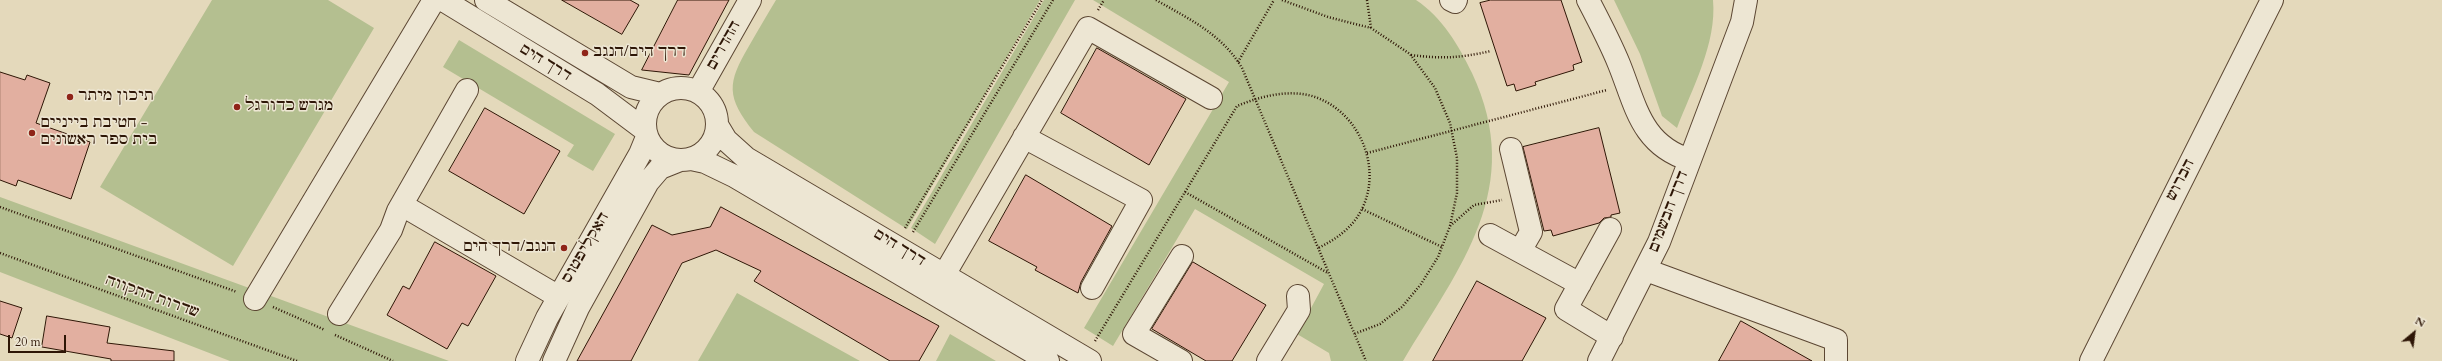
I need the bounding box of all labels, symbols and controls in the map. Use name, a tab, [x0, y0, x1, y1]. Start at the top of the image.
street label: ההדרים	[703, 18, 745, 74]
street label: דרך הים	[516, 40, 574, 86]
place label: דרך הים/הנגב	[593, 44, 686, 62]
marker: דרך הים/הנגב	[580, 48, 590, 58]
place label: תיכון מיתר	[78, 88, 154, 106]
marker: תיכון מיתר	[65, 92, 75, 102]
place label: מגרש כדורגל	[245, 98, 334, 116]
marker: מגרש כדורגל	[232, 102, 242, 112]
place label: חטיבת בייניים - בית ספר ראשונים	[40, 115, 157, 150]
marker: חטיבת בייניים - בית ספר ראשונים	[27, 128, 37, 138]
street label: הברוש	[2163, 156, 2199, 204]
street label: דרך הבשמים	[1645, 169, 1693, 255]
street label: האקליפטוס	[559, 209, 613, 287]
street label: דרך הים	[870, 225, 928, 271]
place label: הנגב/דרך הים	[463, 239, 556, 257]
marker: הנגב/דרך הים	[559, 243, 569, 253]
street label: שדרות התקווה	[103, 272, 201, 322]
north arrow	[2394, 313, 2434, 353]
text: N	[2412, 313, 2428, 331]
scale bar	[10, 327, 68, 353]
text: 20 m	[15, 334, 41, 350]

